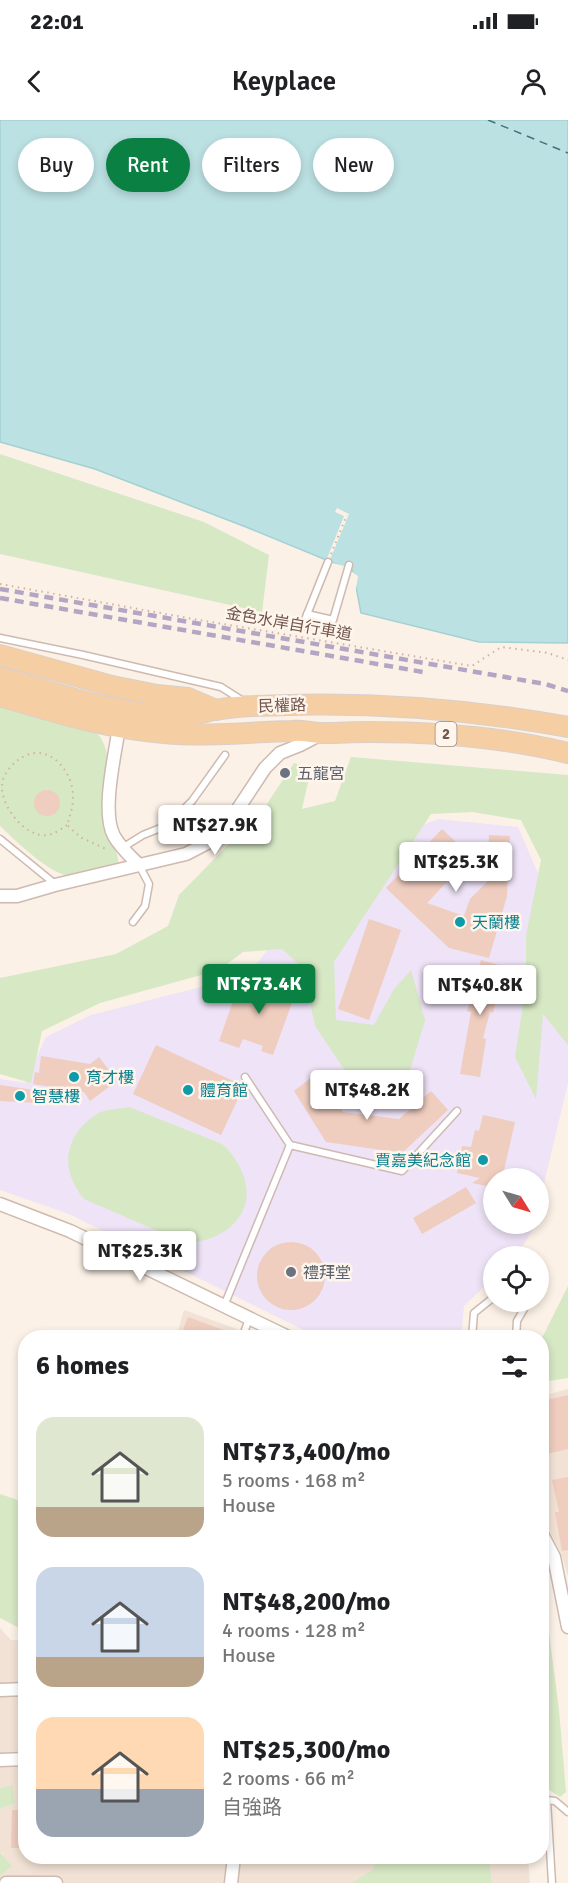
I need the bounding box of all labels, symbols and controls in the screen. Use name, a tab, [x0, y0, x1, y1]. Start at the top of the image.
text: 22:01	[30, 8, 84, 35]
icon: back	[18, 65, 51, 98]
text: Keyplace	[232, 65, 336, 98]
icon: person	[517, 65, 550, 98]
chip: Buy	[18, 138, 94, 192]
chip: Rent	[106, 138, 190, 192]
chip: Filters	[202, 138, 301, 192]
chip: New	[313, 138, 394, 192]
street label: 金色水岸自行車道	[224, 603, 354, 645]
street label: 民權路	[258, 695, 306, 717]
road number: 2	[436, 722, 456, 746]
place label: 五龍宮	[297, 764, 345, 784]
marker: 五龍宮	[278, 766, 292, 780]
pin: NT$27.9K	[153, 805, 277, 856]
text: NT$27.9K	[172, 812, 258, 837]
pin: NT$25.3K	[394, 842, 518, 893]
text: NT$25.3K	[413, 849, 499, 874]
place label: 天蘭樓	[472, 913, 520, 933]
marker: 天蘭樓	[453, 915, 467, 929]
pin: NT$73.4K	[197, 964, 321, 1015]
pin: NT$40.8K	[418, 965, 542, 1016]
text: NT$73.4K	[216, 971, 302, 996]
text: NT$40.8K	[437, 972, 523, 997]
place label: 育才樓	[86, 1068, 134, 1088]
marker: 育才樓	[67, 1070, 81, 1084]
pin: NT$48.2K	[305, 1070, 429, 1121]
text: NT$48.2K	[324, 1077, 410, 1102]
place label: 體育館	[200, 1081, 248, 1101]
marker: 體育館	[181, 1083, 195, 1097]
place label: 智慧樓	[32, 1087, 80, 1107]
marker: 智慧樓	[13, 1089, 27, 1103]
place label: 賈嘉美紀念館	[375, 1151, 471, 1171]
marker: 賈嘉美紀念館	[476, 1153, 490, 1167]
north arrow	[483, 1168, 549, 1234]
map controls	[483, 1168, 549, 1312]
pin: NT$25.3K	[78, 1231, 202, 1282]
text: NT$25.3K	[97, 1238, 183, 1263]
button: locate	[483, 1246, 549, 1312]
place label: 禮拜堂	[303, 1263, 351, 1283]
marker: 禮拜堂	[284, 1265, 298, 1279]
text: 6 homes	[36, 1350, 129, 1382]
icon: filters	[498, 1350, 531, 1383]
text: NT$73,400/mo	[222, 1436, 390, 1468]
icon: home	[84, 1441, 156, 1513]
text: 5 rooms · 168 m²	[222, 1468, 366, 1493]
text: House	[222, 1493, 276, 1518]
text: NT$48,200/mo	[222, 1586, 390, 1618]
icon: home	[84, 1591, 156, 1663]
text: 4 rooms · 128 m²	[222, 1618, 366, 1643]
text: House	[222, 1643, 276, 1668]
text: NT$25,300/mo	[222, 1734, 390, 1766]
icon: home	[84, 1741, 156, 1813]
text: 2 rooms · 66 m²	[222, 1766, 355, 1791]
text: 自強路	[222, 1795, 282, 1820]

